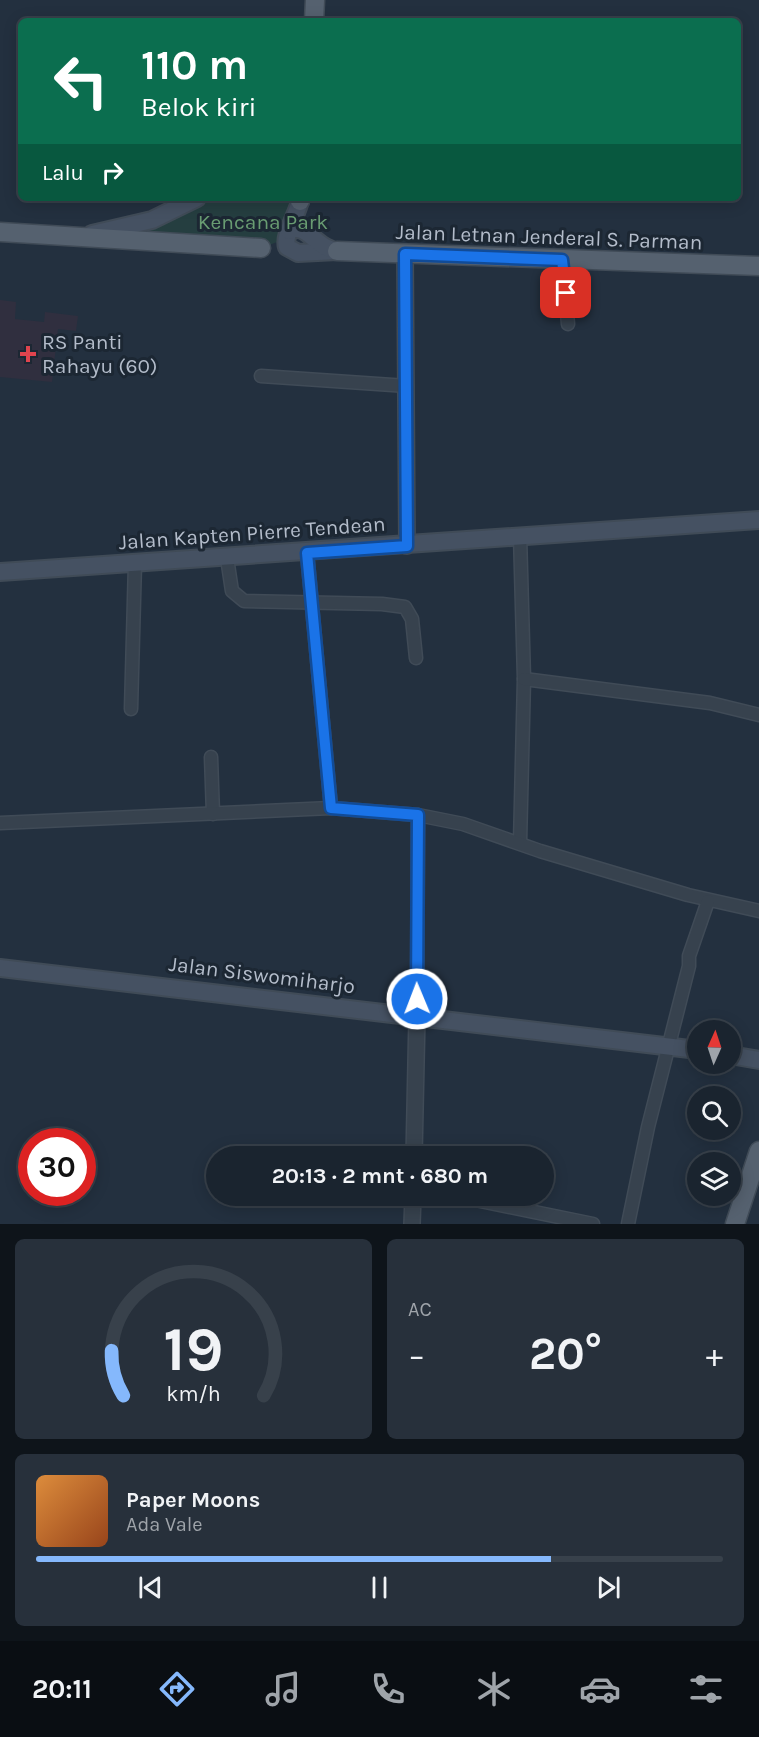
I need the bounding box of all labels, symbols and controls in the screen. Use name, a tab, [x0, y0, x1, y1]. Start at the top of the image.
text: 110 m	[141, 40, 248, 90]
icon: left	[42, 42, 120, 120]
text: Belok kiri	[141, 91, 257, 123]
icon: right	[96, 156, 129, 189]
text: Lalu	[42, 160, 84, 186]
park label: Kencana Park	[198, 210, 328, 234]
street label: Jalan Letnan Jenderal S. Parman	[395, 220, 703, 254]
pin	[540, 267, 591, 318]
icon: arrive	[549, 276, 582, 309]
place label: RS Panti Rahayu (60)	[42, 330, 158, 378]
marker: RS Panti Rahayu (60)	[19, 345, 37, 363]
street label: Jalan Kapten Pierre Tendean	[118, 512, 386, 554]
street label: Jalan Siswomiharjo	[167, 952, 357, 998]
position arrow	[385, 967, 449, 1031]
north arrow	[687, 1020, 741, 1074]
map controls	[687, 1020, 741, 1206]
button: search	[687, 1086, 741, 1140]
speed limit sign: 30	[18, 1128, 96, 1206]
button: layers	[687, 1152, 741, 1206]
text: 20:13 · 2 mnt · 680 m	[272, 1163, 488, 1189]
text: AC	[408, 1298, 432, 1321]
text: 19	[163, 1313, 224, 1386]
text: 20°	[529, 1328, 602, 1380]
text: −	[408, 1336, 425, 1374]
text: +	[706, 1336, 723, 1374]
text: km/h	[166, 1381, 221, 1406]
text: Paper Moons	[126, 1487, 260, 1513]
text: Ada Vale	[126, 1513, 203, 1536]
icon: previous	[134, 1571, 167, 1604]
icon: pause	[363, 1571, 396, 1604]
icon: next	[592, 1571, 625, 1604]
icon: directions	[156, 1668, 198, 1710]
icon: music	[262, 1668, 304, 1710]
icon: phone	[367, 1668, 409, 1710]
icon: climate	[473, 1668, 515, 1710]
icon: car	[579, 1668, 621, 1710]
icon: filters	[685, 1668, 727, 1710]
text: 20:11	[32, 1673, 92, 1705]

